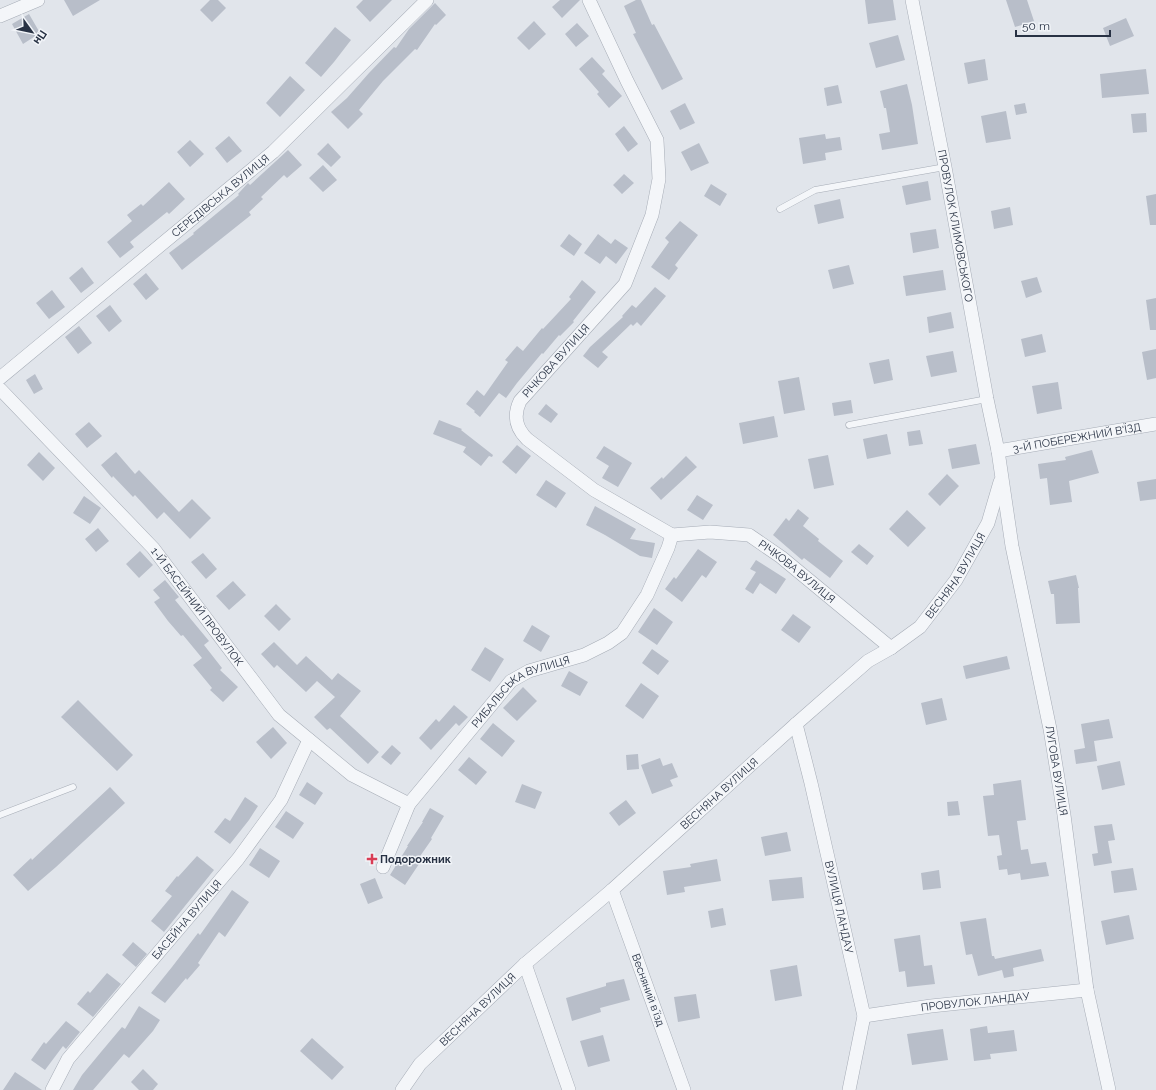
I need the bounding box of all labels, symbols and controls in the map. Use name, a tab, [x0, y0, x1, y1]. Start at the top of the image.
north arrow	[12, 12, 52, 52]
scale bar	[1016, 12, 1110, 38]
text: 50 m	[1022, 19, 1050, 33]
text: Пн	[31, 27, 49, 47]
street label: ПРОВУЛОК КЛИМОВСЬКОГО	[935, 149, 976, 303]
street label: СЕРЕДІВСЬКА ВУЛИЦЯ	[169, 151, 272, 240]
street label: РІЧКОВА ВУЛИЦЯ	[520, 322, 592, 400]
street label: 3-Й ПОБЕРЕЖНИЙ В'ЇЗД	[1012, 420, 1142, 455]
street label: ВЕСНЯНА ВУЛИЦЯ	[922, 530, 988, 621]
street label: РІЧКОВА ВУЛИЦЯ	[756, 537, 838, 606]
street label: 1-Й БАСЕЙНИЙ ПРОВУЛОК	[148, 545, 246, 668]
street label: РИБАЛЬСЬКА ВУЛИЦЯ	[469, 653, 571, 730]
street label: ЛУГОВА ВУЛИЦЯ	[1043, 724, 1070, 817]
street label: ВЕСНЯНА ВУЛИЦЯ	[677, 755, 761, 832]
place label: Подорожник	[380, 853, 452, 866]
marker: Подорожник	[367, 854, 377, 864]
street label: ВУЛИЦЯ ЛАНДАУ	[822, 859, 856, 955]
street label: БАСЕЙНА ВУЛИЦЯ	[149, 877, 224, 962]
street label: Весняний вʼїзд	[629, 952, 667, 1029]
street label: ВЕСНЯНА ВУЛИЦЯ	[437, 970, 518, 1049]
street label: ПРОВУЛОК ЛАНДАУ	[920, 989, 1030, 1014]

